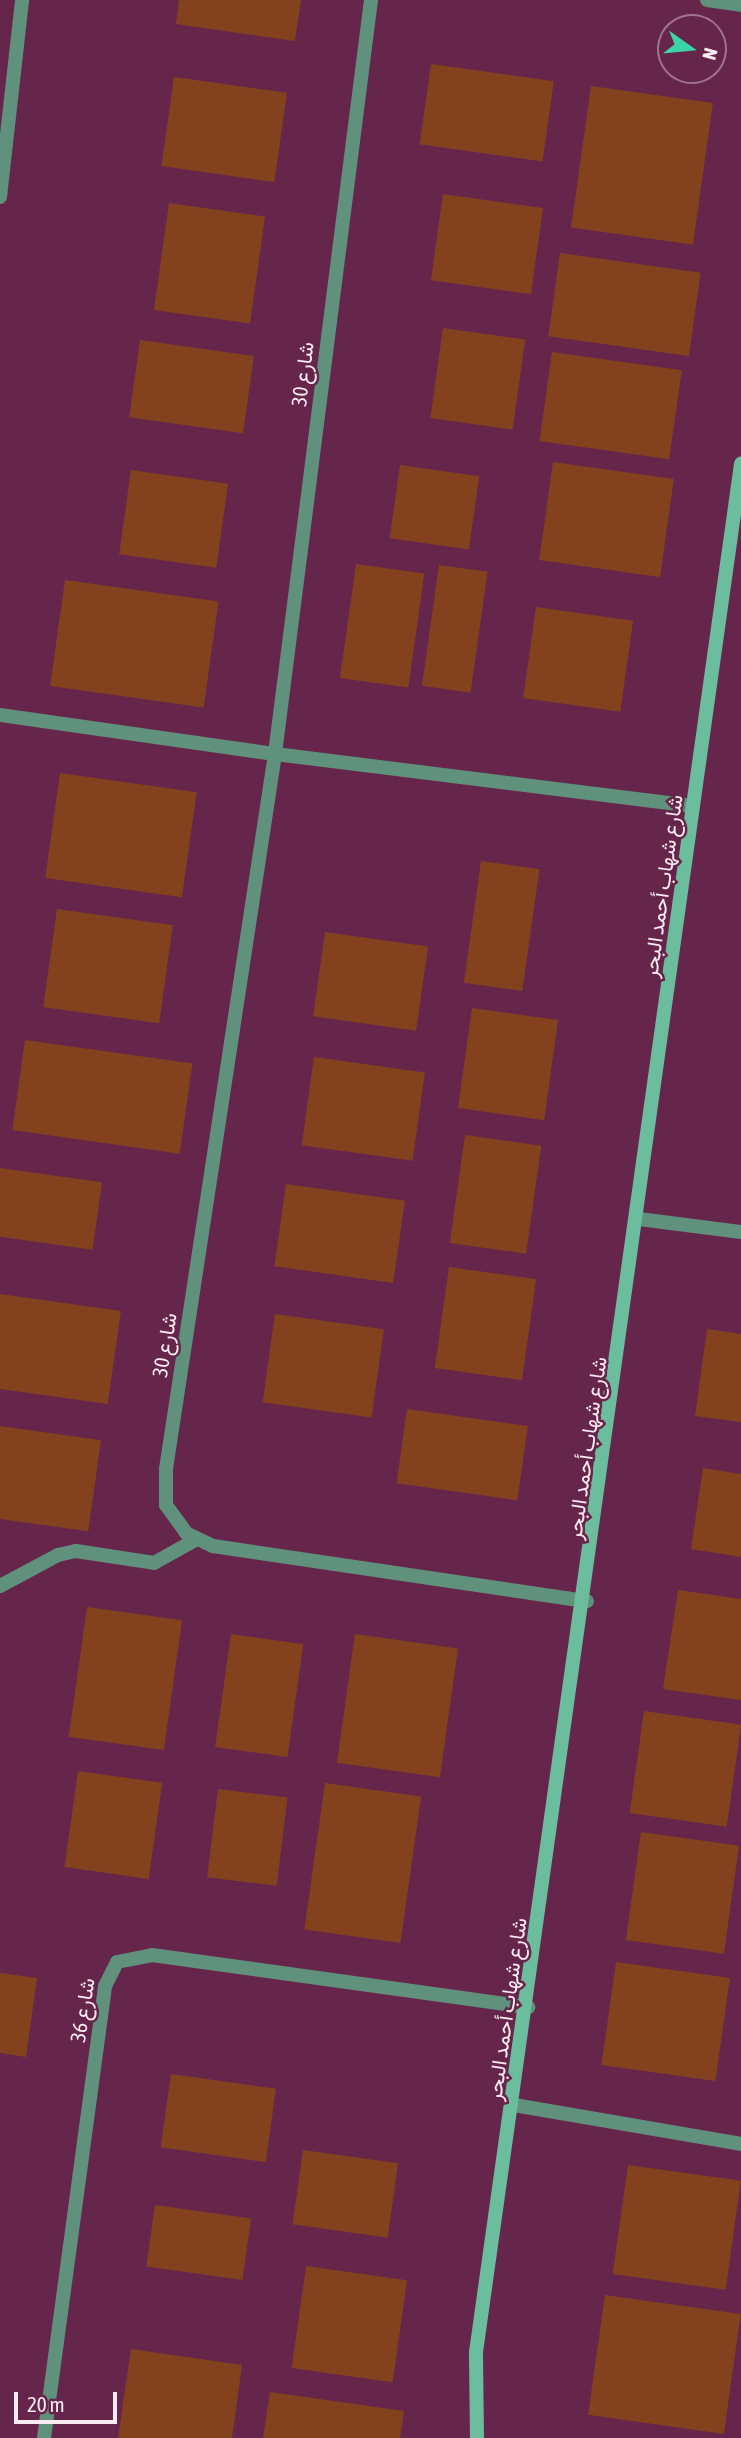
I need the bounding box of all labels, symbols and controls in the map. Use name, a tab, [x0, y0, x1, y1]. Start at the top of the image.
north arrow	[657, 14, 727, 84]
text: N	[698, 46, 722, 62]
street label: شارع 30	[286, 340, 318, 408]
street label: شارع شهاب أحمد البحر	[637, 793, 687, 979]
street label: شارع 30	[146, 1311, 182, 1379]
street label: شارع شهاب أحمد البحر	[561, 1355, 611, 1541]
street label: شارع شهاب أحمد البحر	[481, 1916, 531, 2102]
street label: شارع 36	[64, 1976, 100, 2044]
scale bar	[18, 2378, 121, 2422]
text: 20 m	[27, 2392, 65, 2416]

